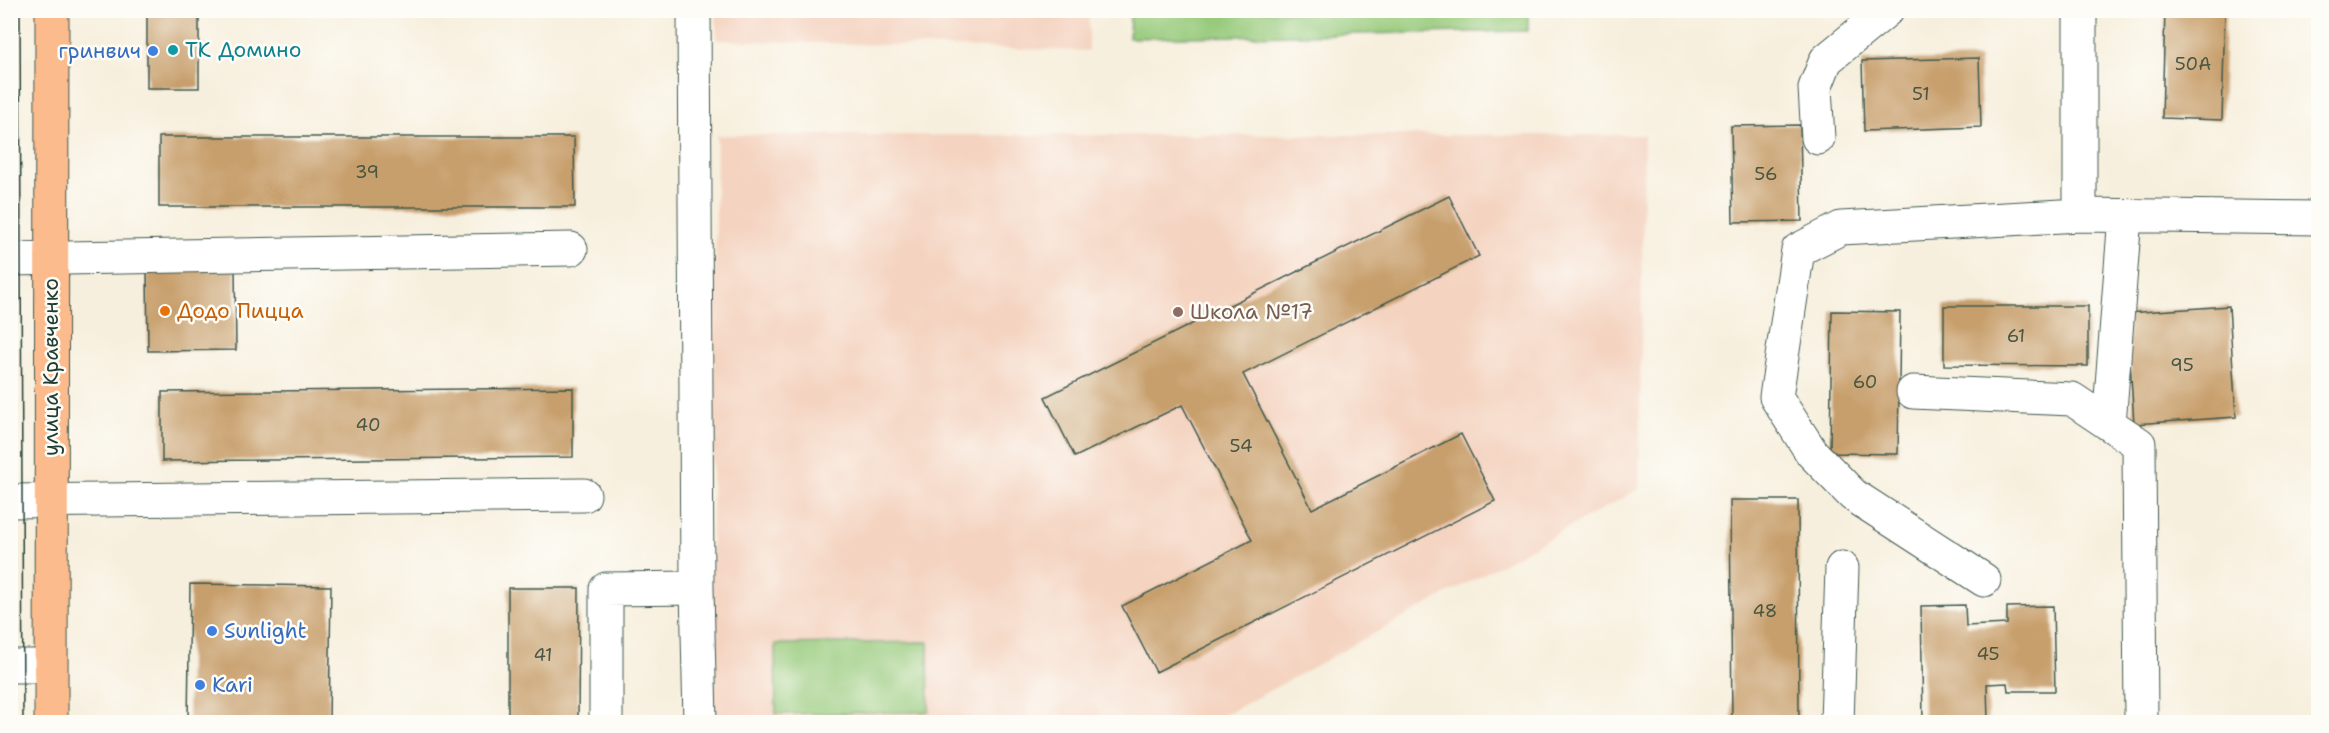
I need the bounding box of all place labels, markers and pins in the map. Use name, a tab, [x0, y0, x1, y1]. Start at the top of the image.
place label: ТК Домино	[185, 36, 301, 64]
place label: гринвич	[59, 37, 141, 65]
marker: ТК Домино	[166, 43, 180, 57]
marker: гринвич	[146, 44, 160, 58]
place label: Додо Пицца	[177, 297, 303, 325]
place label: Школа №17	[1190, 298, 1313, 326]
marker: Додо Пицца	[158, 304, 172, 318]
marker: Школа №17	[1171, 305, 1185, 319]
place label: Sunlight	[224, 617, 307, 645]
marker: Sunlight	[205, 624, 219, 638]
place label: Kari	[212, 671, 253, 699]
marker: Kari	[193, 678, 207, 692]

